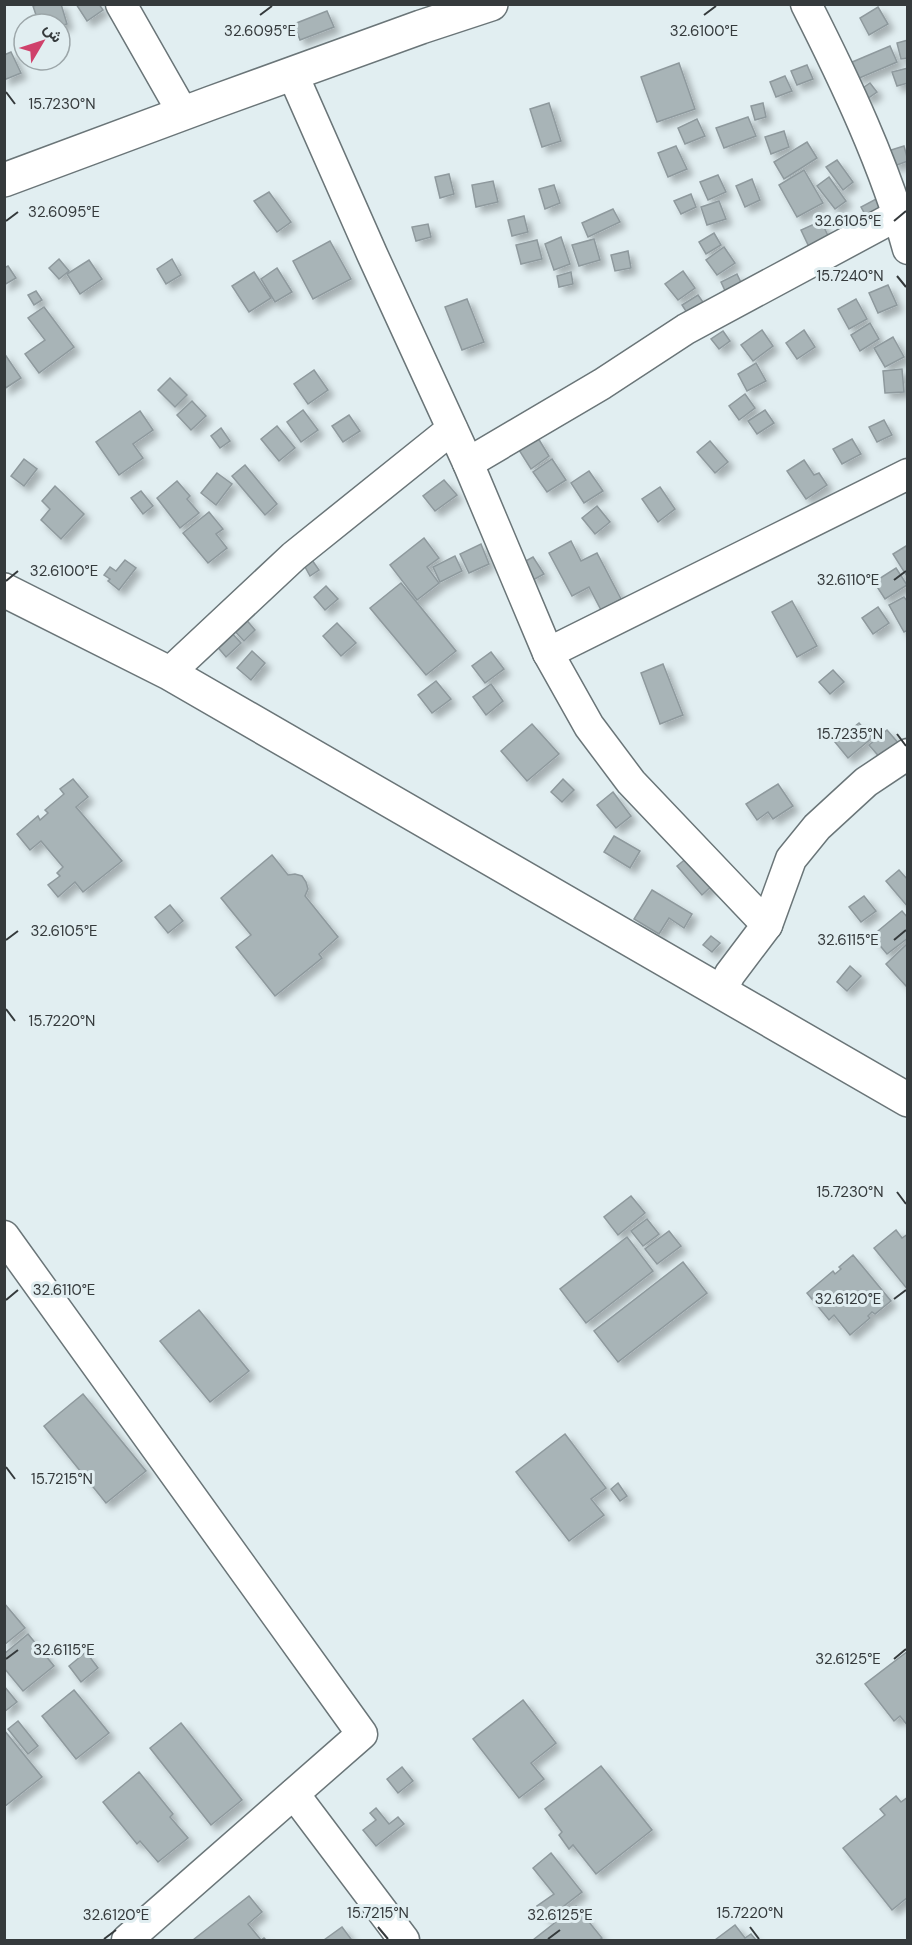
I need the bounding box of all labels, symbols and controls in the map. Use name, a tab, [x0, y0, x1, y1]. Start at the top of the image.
north arrow	[12, 12, 72, 72]
text: ش	[39, 19, 67, 47]
text: 32.6095°E	[224, 21, 296, 41]
text: 32.6100°E	[670, 21, 738, 41]
text: 15.7230°N	[28, 94, 96, 114]
text: 32.6095°E	[28, 202, 100, 222]
text: 32.6105°E	[814, 211, 882, 231]
text: 15.7240°N	[816, 266, 884, 286]
text: 32.6100°E	[30, 561, 98, 581]
text: 32.6110°E	[817, 570, 879, 590]
text: 15.7235°N	[817, 724, 883, 744]
text: 32.6105°E	[30, 921, 98, 941]
text: 32.6115°E	[817, 930, 879, 950]
text: 15.7220°N	[29, 1011, 95, 1031]
text: 15.7230°N	[816, 1182, 884, 1202]
text: 32.6110°E	[33, 1280, 95, 1300]
text: 32.6120°E	[815, 1289, 881, 1309]
text: 15.7215°N	[31, 1469, 93, 1489]
text: 32.6115°E	[33, 1640, 95, 1660]
text: 32.6125°E	[815, 1649, 881, 1669]
text: 15.7215°N	[347, 1903, 409, 1923]
text: 15.7220°N	[717, 1903, 783, 1923]
text: 32.6120°E	[83, 1905, 149, 1925]
text: 32.6125°E	[527, 1905, 593, 1925]

